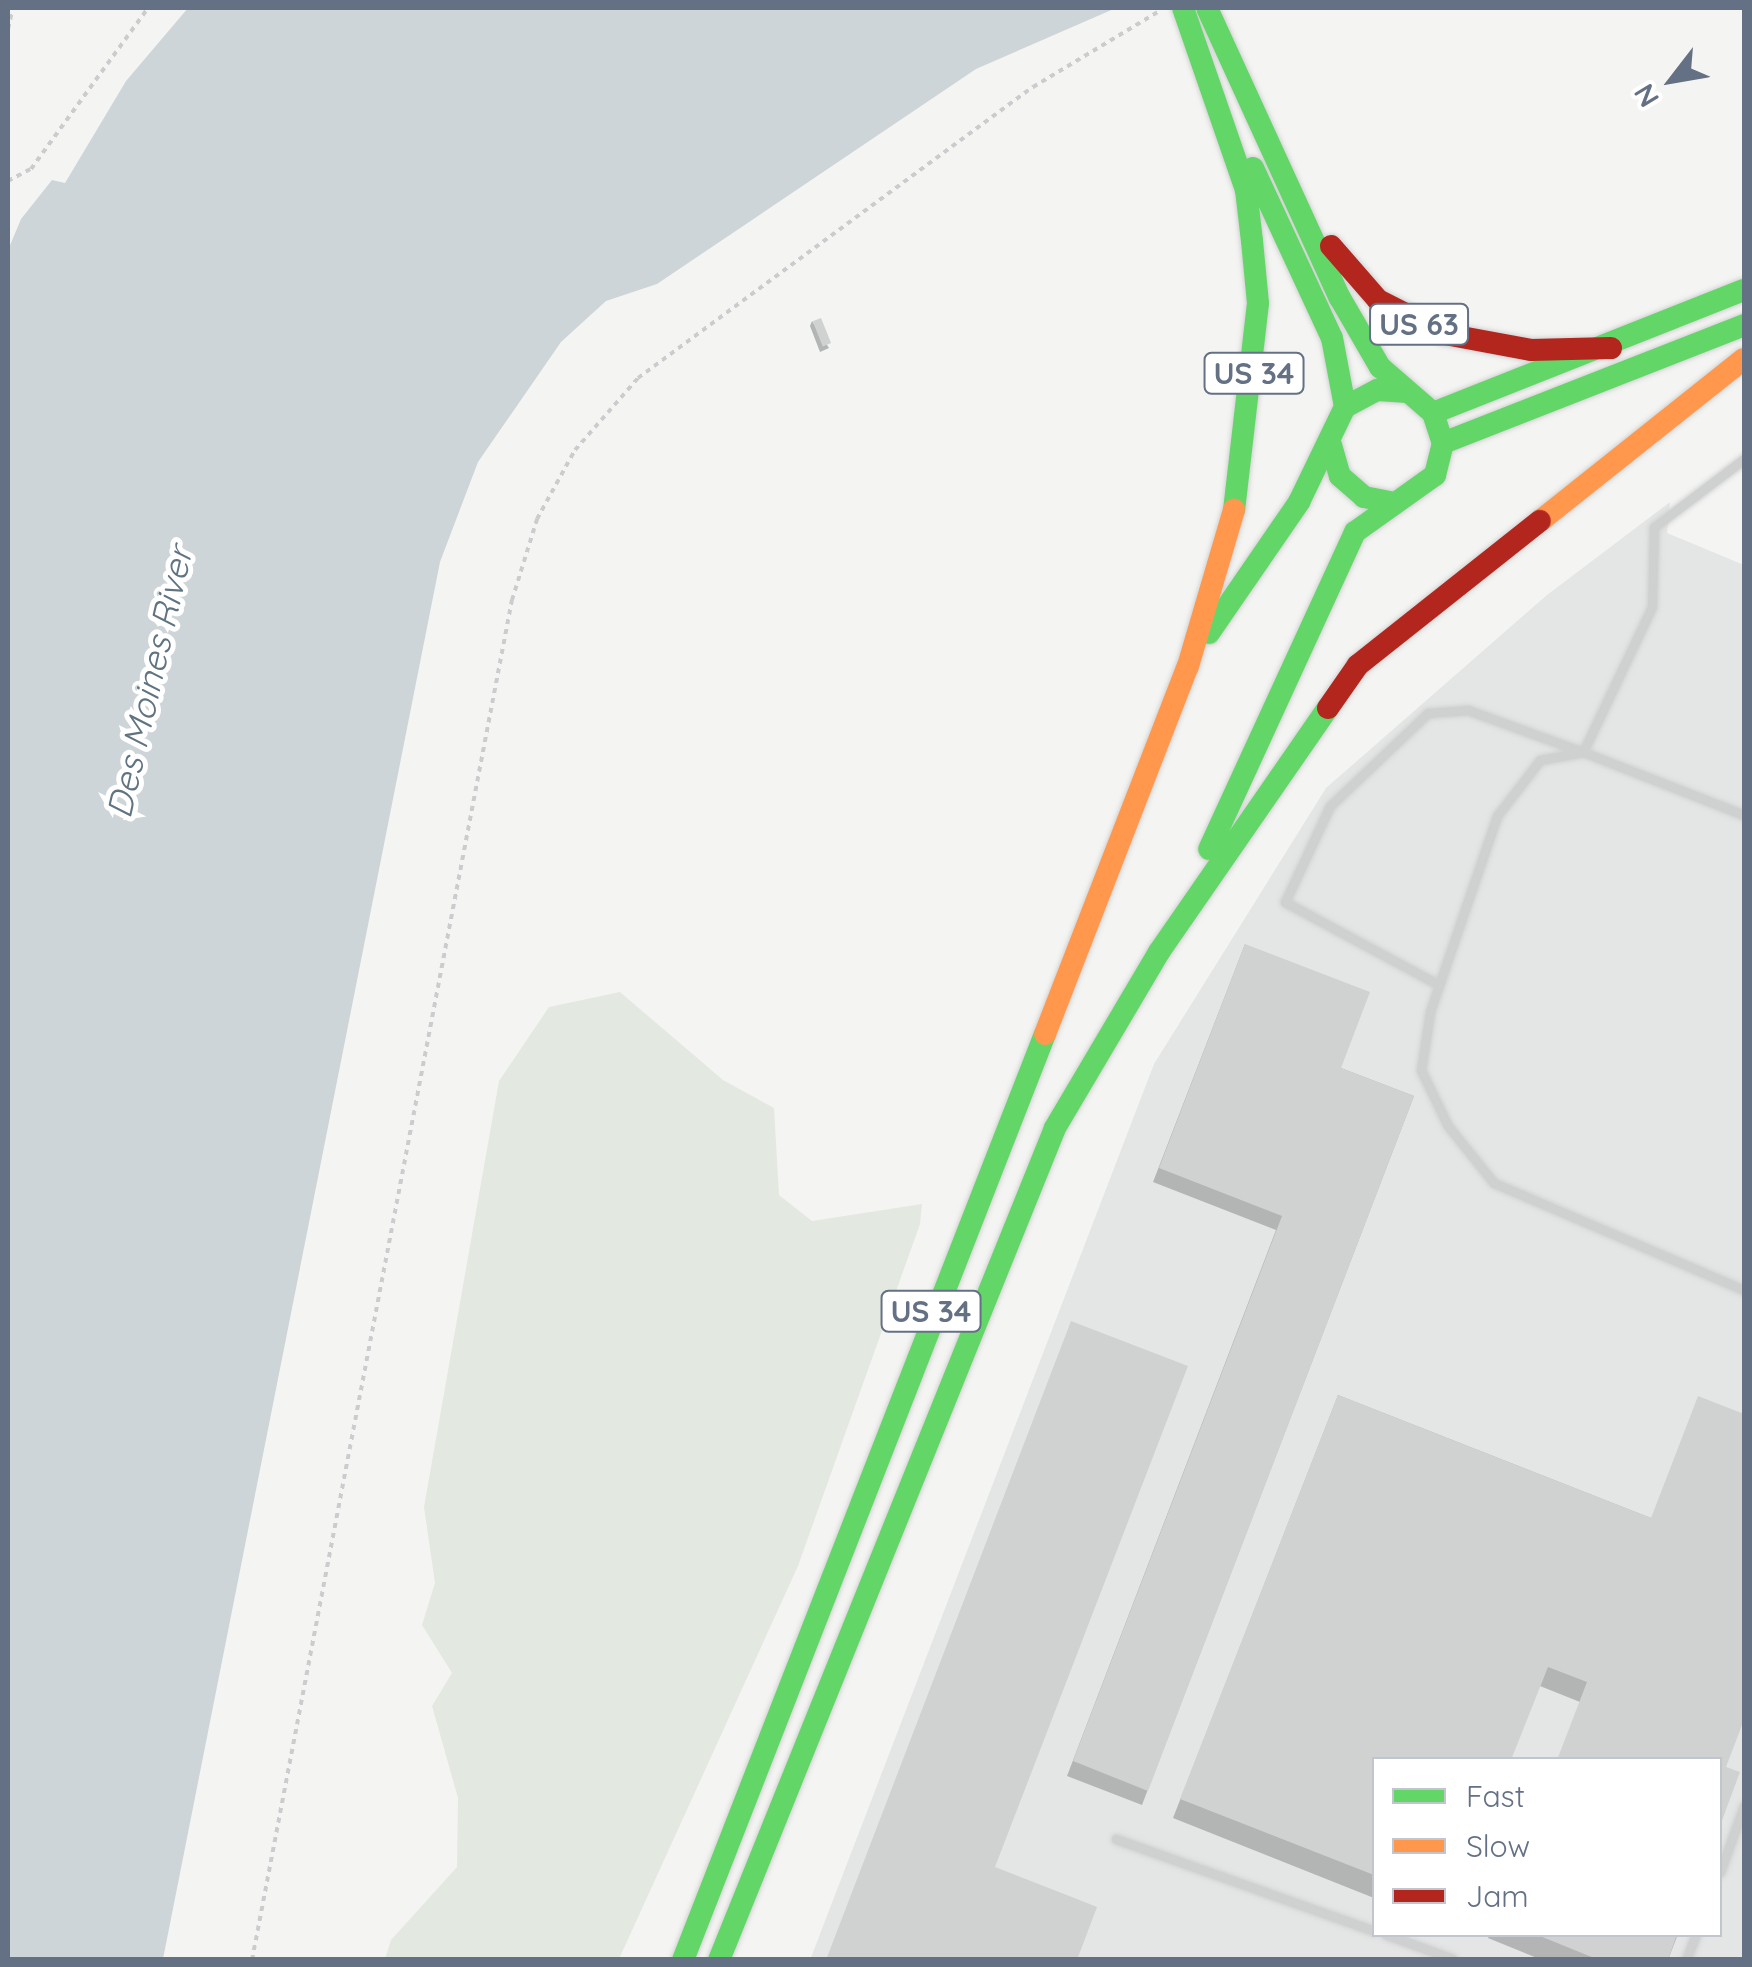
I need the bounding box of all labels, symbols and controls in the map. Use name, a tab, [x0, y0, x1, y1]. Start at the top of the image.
north arrow	[1622, 30, 1722, 130]
text: N	[1626, 78, 1666, 114]
road number: US 63	[1369, 299, 1469, 349]
road number: US 34	[1202, 348, 1306, 398]
water label: Des Moines River	[97, 542, 201, 822]
road number: US 34	[878, 1286, 984, 1336]
legend	[1372, 1757, 1722, 1937]
text: Fast	[1466, 1777, 1525, 1815]
text: Slow	[1466, 1827, 1530, 1865]
text: Jam	[1466, 1877, 1529, 1915]

